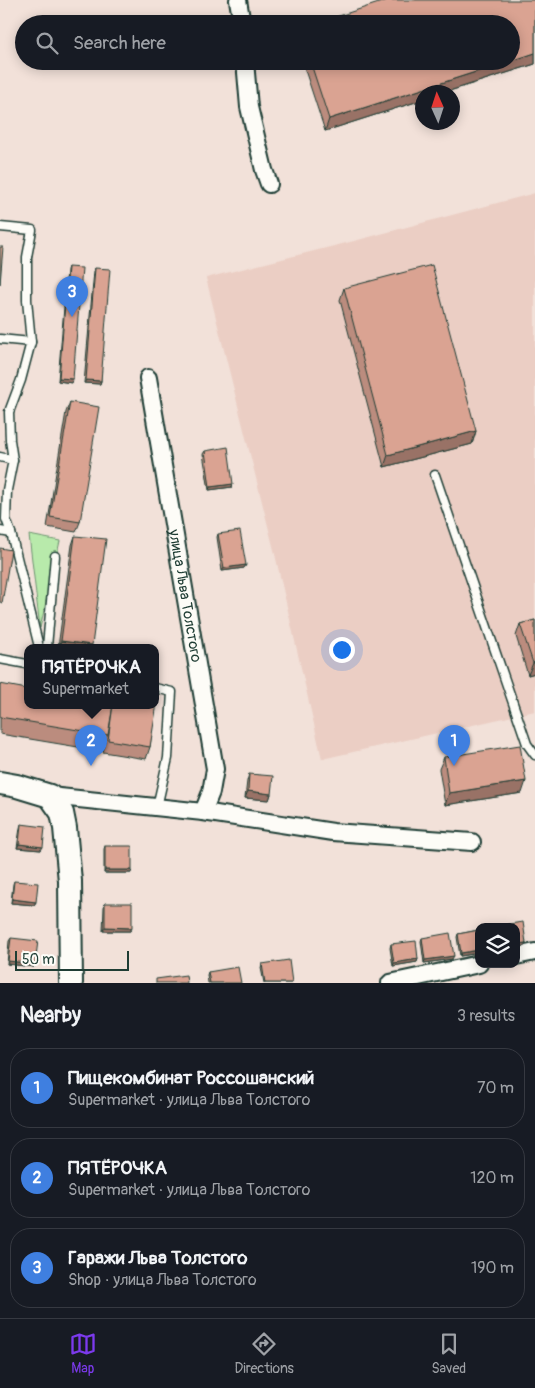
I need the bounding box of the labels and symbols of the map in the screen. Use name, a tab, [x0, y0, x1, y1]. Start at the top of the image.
north arrow	[415, 85, 460, 130]
pin: 3	[56, 276, 88, 317]
street label: улица Льва Толстого	[164, 527, 206, 664]
your location	[329, 637, 355, 663]
pin: 2	[75, 725, 107, 766]
pin: 1	[438, 725, 470, 766]
scale bar	[15, 948, 129, 971]

